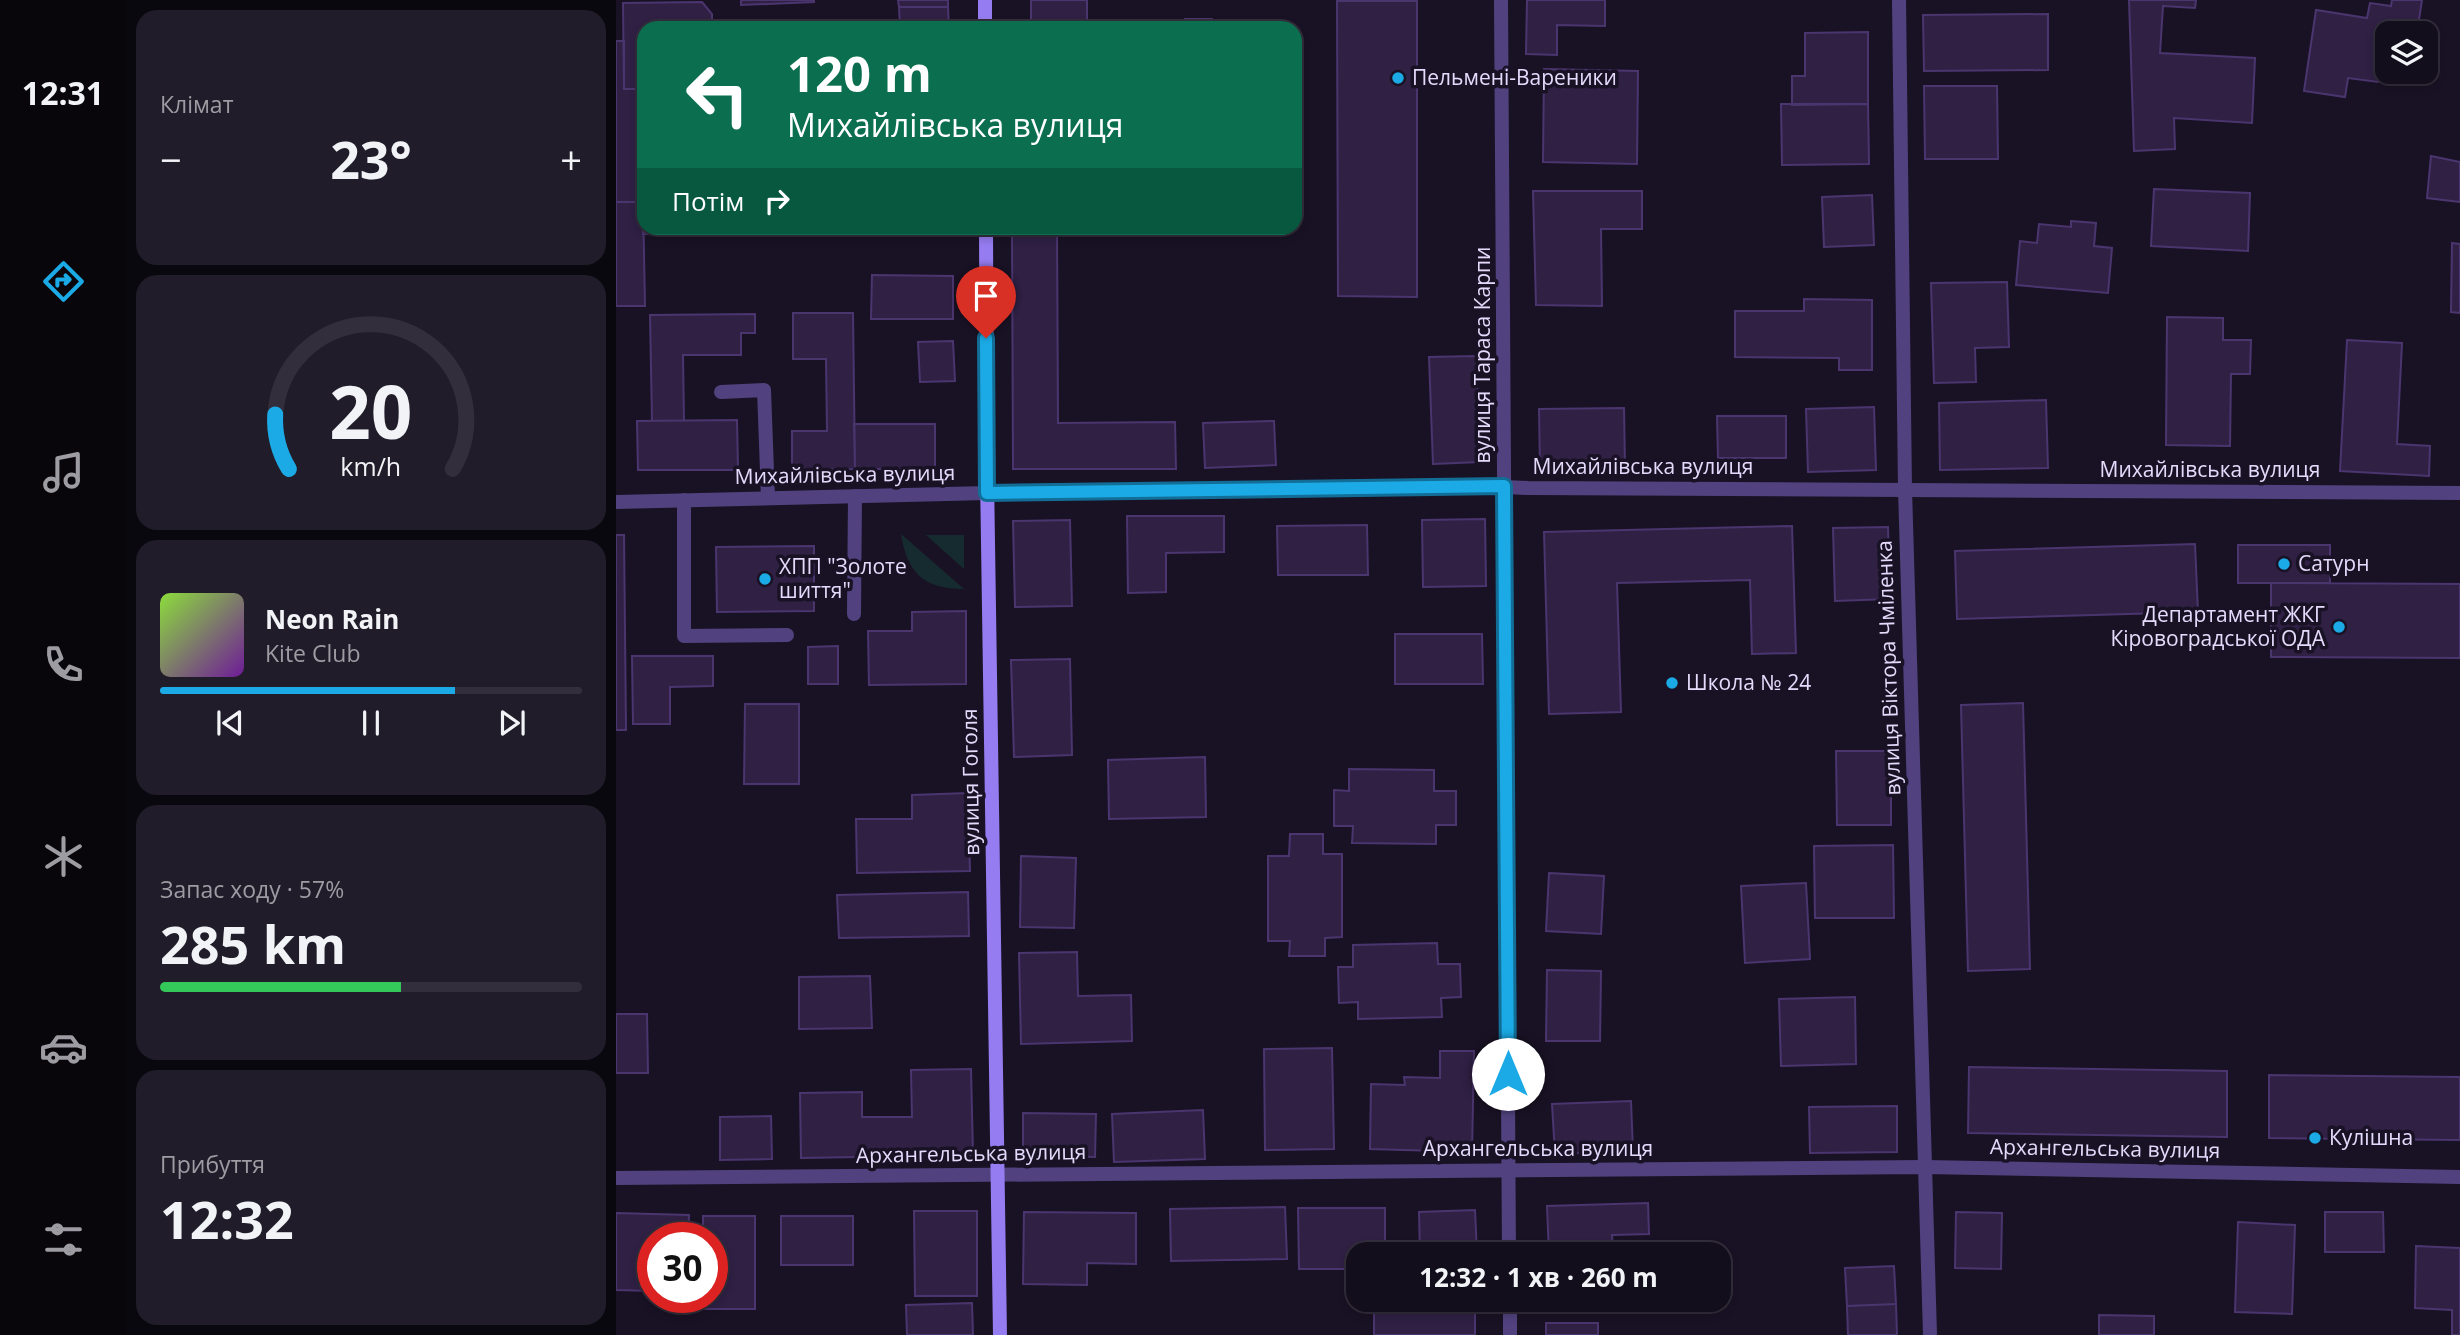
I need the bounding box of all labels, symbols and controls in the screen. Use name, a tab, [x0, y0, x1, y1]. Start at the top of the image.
map controls	[2375, 21, 2438, 84]
button: layers	[2375, 21, 2438, 84]
text: 120 m	[787, 40, 932, 106]
icon: left	[672, 49, 763, 140]
place label: Пельмені-Вареники	[1412, 63, 1617, 91]
marker: Пельмені-Вареники	[1390, 70, 1406, 86]
text: 12:31	[22, 71, 104, 114]
text: Клімат	[160, 88, 233, 120]
text: Михайлівська вулиця	[787, 103, 1123, 146]
text: 23°	[330, 123, 412, 194]
text: −	[160, 133, 182, 185]
text: +	[560, 133, 582, 185]
icon: right	[758, 182, 796, 220]
text: Потім	[672, 183, 744, 219]
street label: вулиця Тараса Карпи	[1468, 247, 1496, 463]
icon: directions	[39, 257, 88, 306]
pin	[956, 266, 1016, 338]
icon: arrive	[967, 277, 1005, 315]
text: 20	[329, 361, 413, 460]
icon: music	[39, 448, 88, 497]
text: km/h	[341, 448, 401, 482]
street label: Михайлівська вулиця	[1533, 452, 1753, 480]
street label: Михайлівська вулиця	[2100, 455, 2320, 483]
street label: Михайлівська вулиця	[734, 458, 956, 490]
street label: вулиця Віктора Чміленка	[1870, 540, 1906, 796]
place label: Сатурн	[2298, 549, 2369, 577]
place label: ХПП "Золоте шиття"	[779, 552, 907, 604]
marker: Сатурн	[2276, 556, 2292, 572]
marker: ХПП "Золоте шиття"	[757, 571, 773, 587]
place label: Департамент ЖКГ Кіровоградської ОДА	[2110, 600, 2326, 652]
text: Neon Rain	[265, 601, 399, 637]
marker: Департамент ЖКГ Кіровоградської ОДА	[2331, 619, 2347, 635]
text: Kite Club	[265, 637, 360, 669]
icon: phone	[39, 640, 88, 689]
place label: Школа № 24	[1686, 668, 1811, 696]
marker: Школа № 24	[1664, 675, 1680, 691]
icon: previous	[211, 704, 249, 742]
icon: pause	[352, 704, 390, 742]
icon: next	[493, 704, 531, 742]
street label: вулиця Гоголя	[955, 708, 985, 856]
icon: climate	[39, 832, 88, 881]
text: Запас ходу · 57%	[160, 873, 344, 905]
text: 285 km	[160, 908, 346, 979]
icon: car	[39, 1023, 88, 1072]
position arrow	[1471, 1037, 1545, 1111]
place label: Кулішна	[2329, 1123, 2413, 1151]
marker: Кулішна	[2307, 1130, 2323, 1146]
street label: Архангельська вулиця	[1990, 1132, 2220, 1164]
street label: Архангельська вулиця	[1423, 1134, 1653, 1162]
street label: Архангельська вулиця	[856, 1137, 1086, 1169]
text: Прибуття	[160, 1148, 265, 1180]
text: 12:32	[160, 1183, 294, 1254]
icon: filters	[39, 1215, 88, 1264]
speed limit sign: 30	[637, 1222, 728, 1313]
text: 12:32 · 1 хв · 260 m	[1419, 1259, 1658, 1295]

